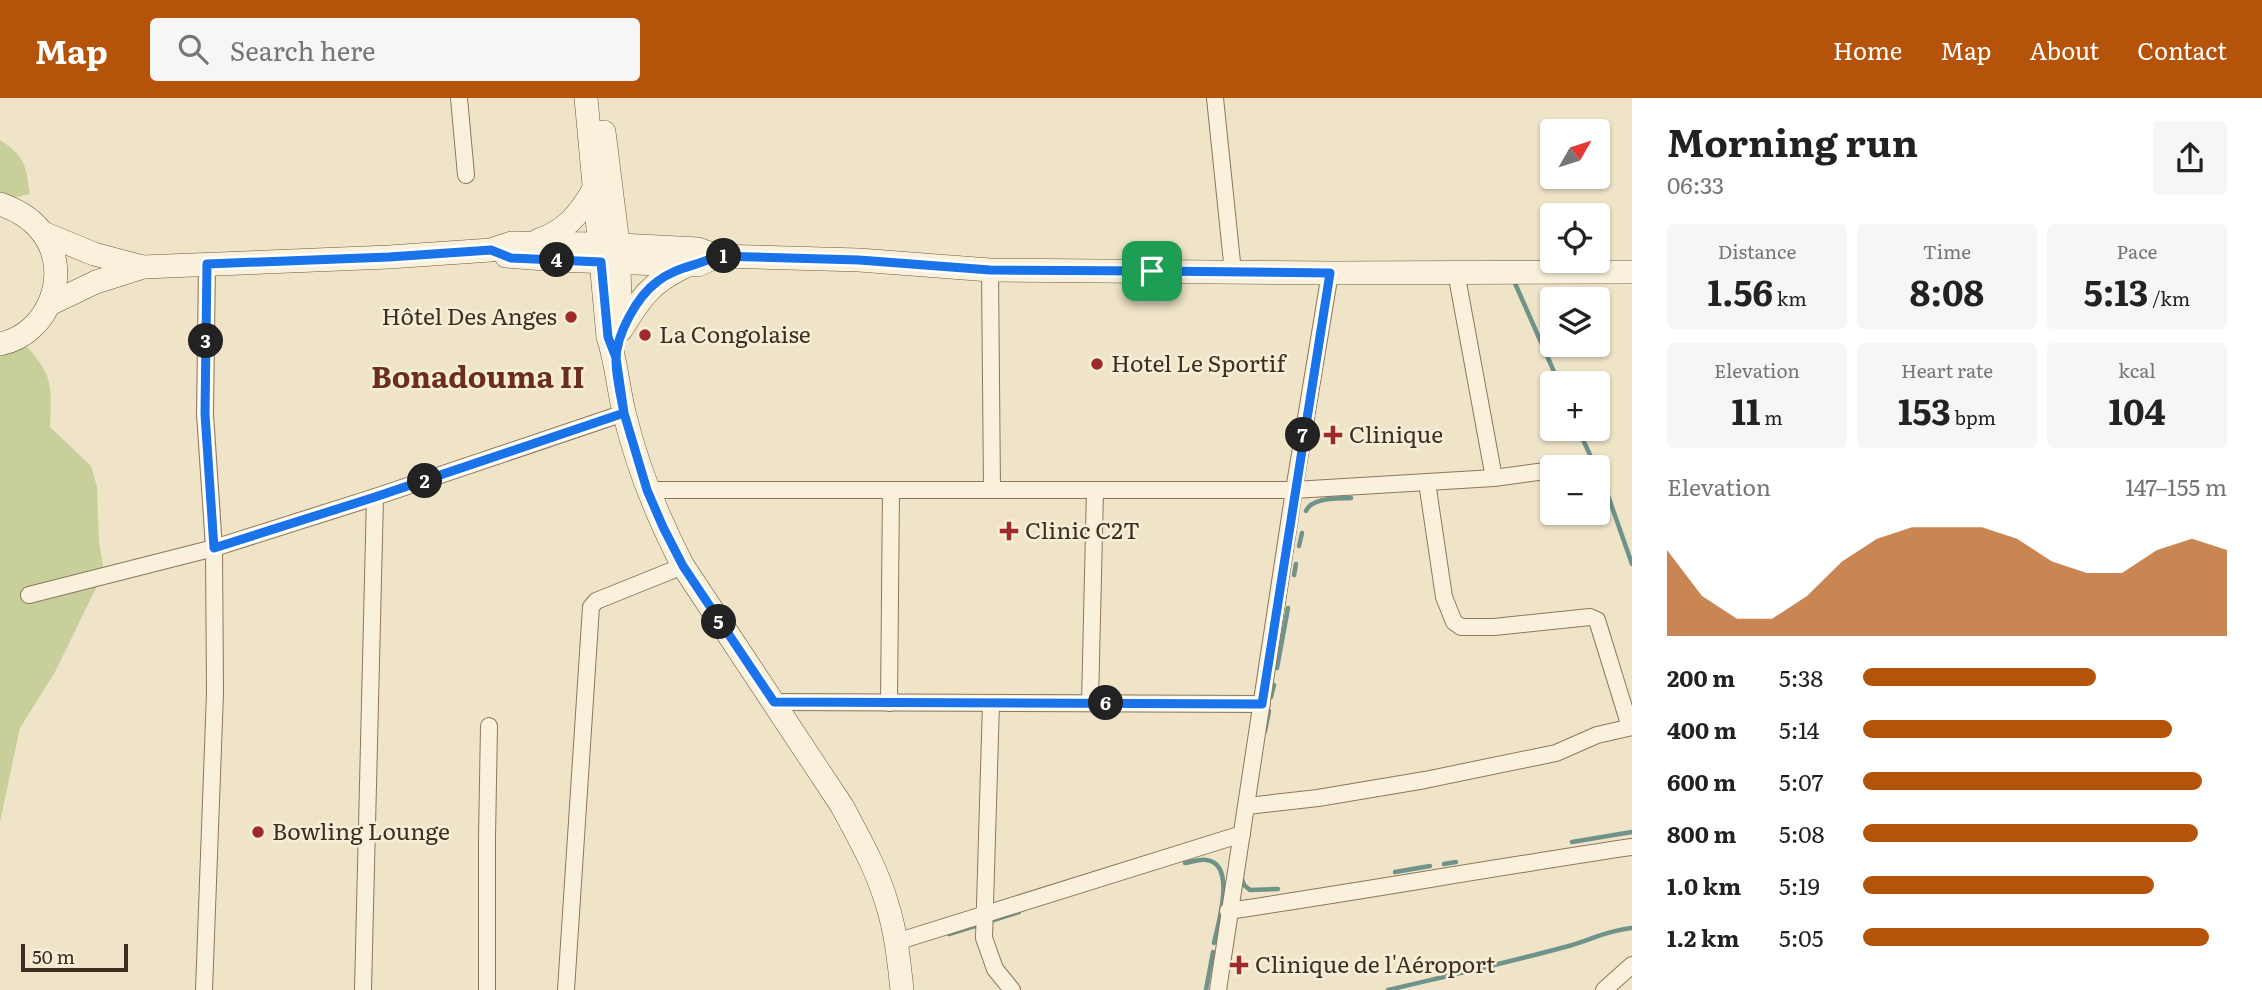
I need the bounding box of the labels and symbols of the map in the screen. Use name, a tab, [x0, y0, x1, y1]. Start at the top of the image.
north arrow	[1540, 119, 1610, 189]
pin: 1	[706, 238, 742, 274]
pin	[1122, 241, 1182, 301]
pin: 4	[540, 242, 574, 278]
place label: Hôtel Des Anges	[382, 298, 557, 332]
marker: Hôtel Des Anges	[563, 309, 579, 325]
place label: La Congolaise	[659, 316, 811, 350]
pin: 3	[188, 324, 224, 358]
marker: La Congolaise	[637, 327, 653, 343]
place label: Hotel Le Sportif	[1111, 345, 1287, 379]
district label: Bonadouma II	[371, 353, 585, 397]
marker: Hotel Le Sportif	[1089, 356, 1105, 372]
place label: Clinique	[1349, 416, 1443, 450]
pin: 7	[1286, 418, 1320, 452]
marker: Clinique	[1323, 425, 1343, 445]
pin: 2	[408, 464, 442, 498]
place label: Clinic C2T	[1025, 512, 1140, 546]
marker: Clinic C2T	[999, 521, 1019, 541]
pin: 5	[702, 604, 736, 640]
pin: 6	[1088, 686, 1124, 720]
place label: Bowling Lounge	[272, 813, 450, 847]
marker: Bowling Lounge	[250, 824, 266, 840]
scale bar	[21, 941, 128, 973]
place label: Clinique de l'Aéroport	[1255, 946, 1496, 980]
marker: Clinique de l'Aéroport	[1229, 955, 1249, 975]

